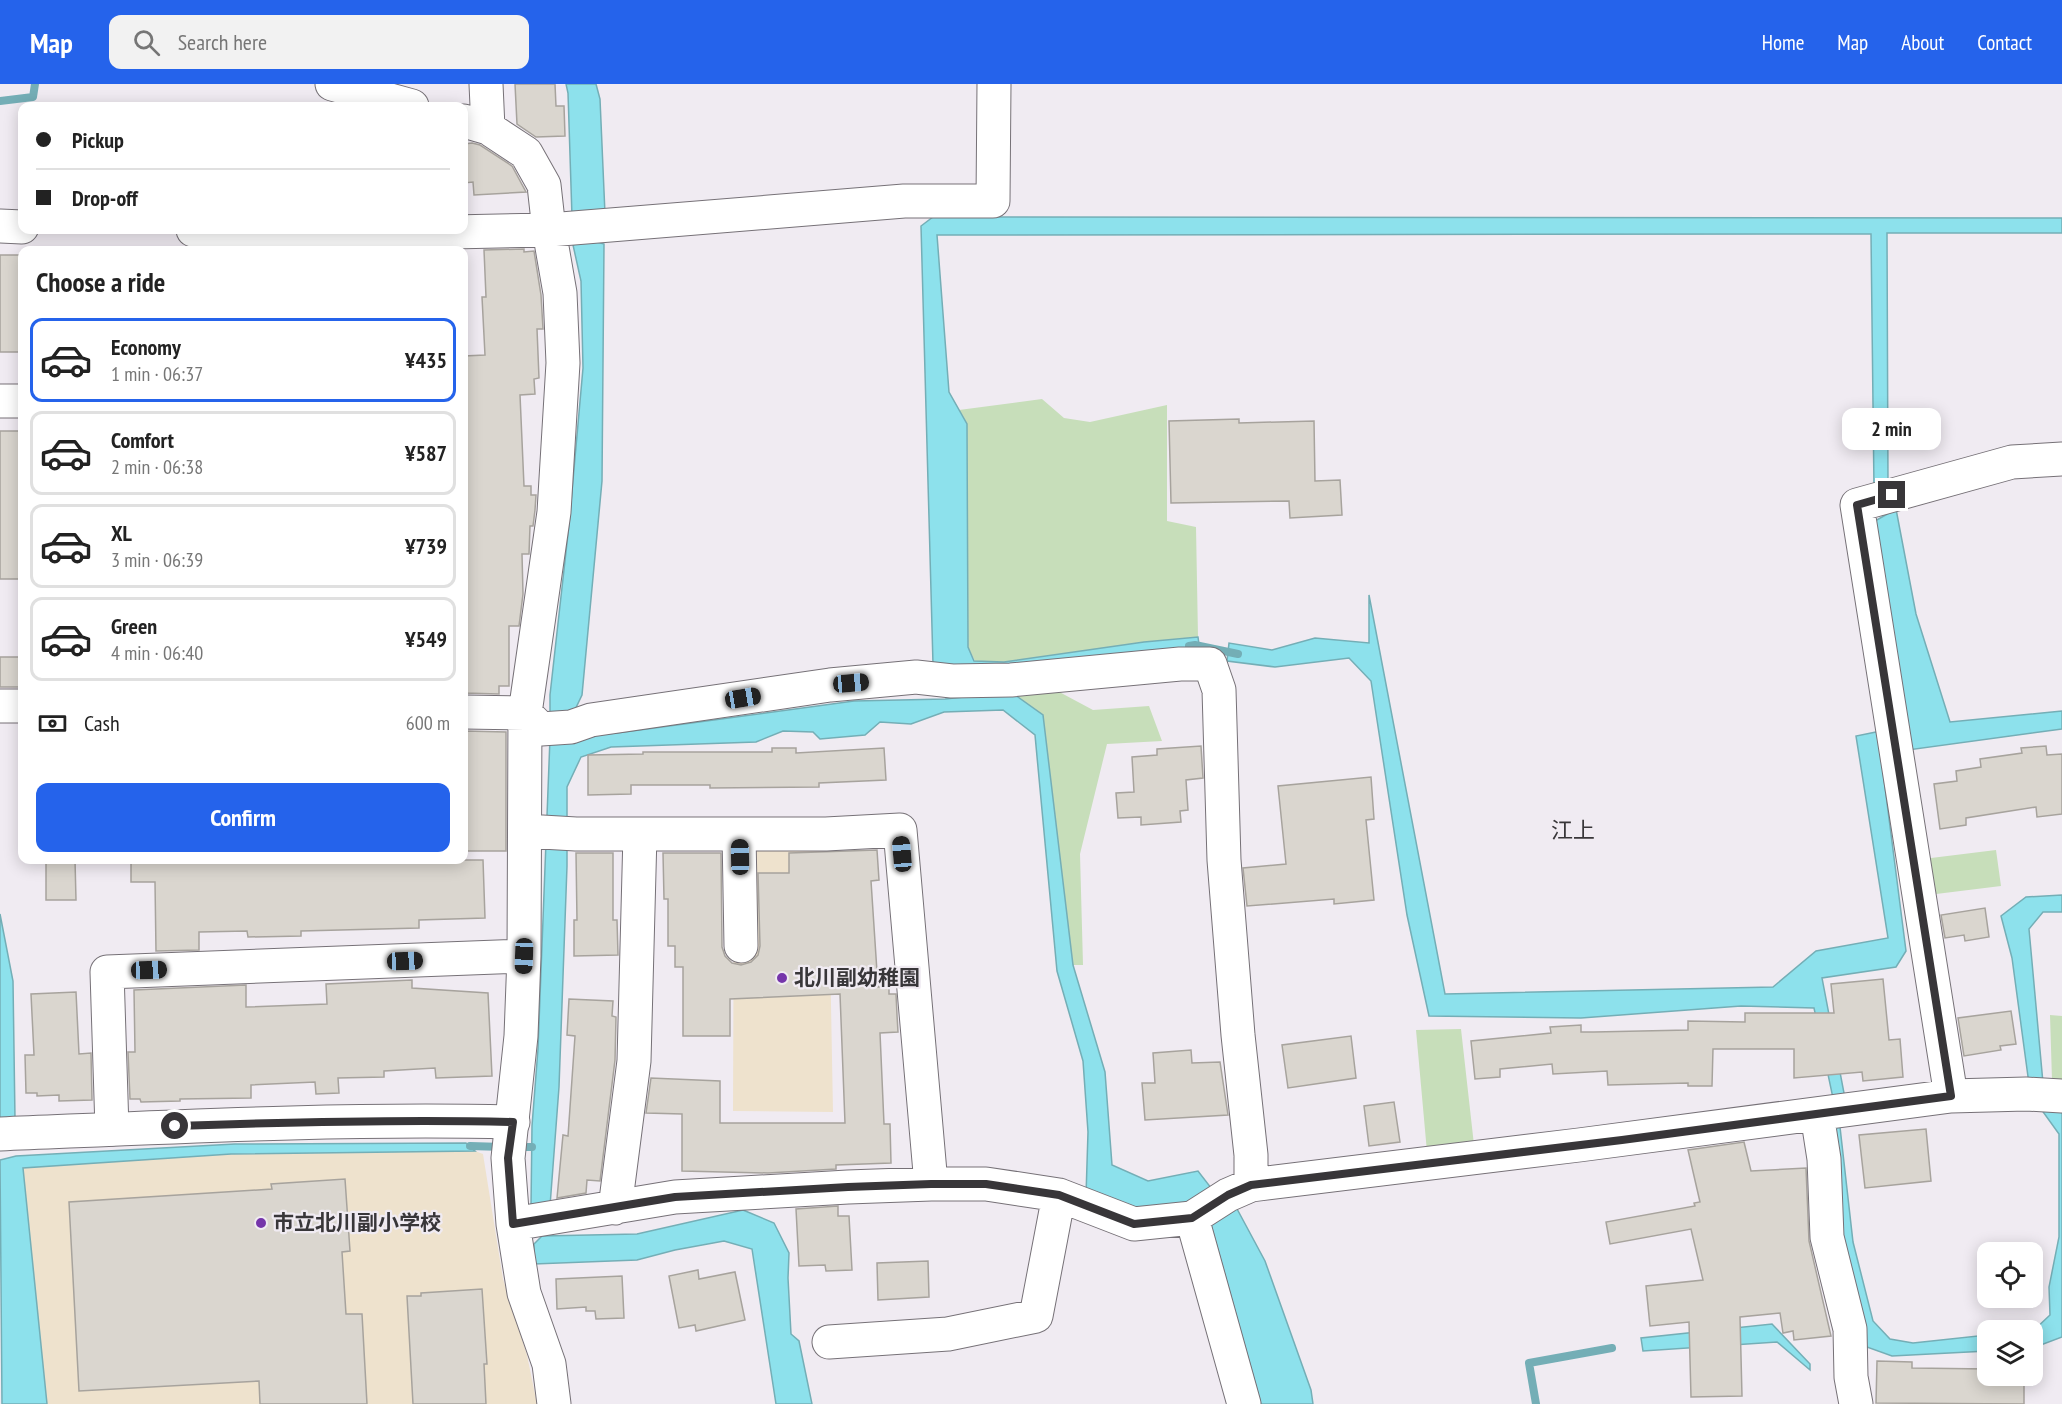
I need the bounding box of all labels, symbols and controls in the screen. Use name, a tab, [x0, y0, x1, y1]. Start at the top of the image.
search box	[109, 15, 529, 69]
text: Map	[30, 24, 73, 61]
icon: search	[130, 26, 163, 59]
text: Search here	[178, 28, 267, 56]
text: Home	[1762, 29, 1804, 56]
text: Map	[1837, 29, 1868, 56]
text: About	[1901, 29, 1944, 56]
text: Contact	[1977, 29, 2032, 56]
text: Pickup	[72, 126, 124, 154]
text: Drop-off	[72, 184, 138, 212]
text: Choose a ride	[36, 265, 165, 299]
icon: car	[39, 333, 93, 387]
text: Economy	[111, 333, 181, 361]
text: ¥435	[405, 346, 447, 374]
text: 1 min · 06:37	[111, 361, 203, 387]
callout: 2 min	[1842, 408, 1942, 450]
text: 2 min	[1871, 416, 1912, 442]
icon: car	[39, 426, 93, 480]
text: Comfort	[111, 426, 174, 454]
text: ¥587	[405, 439, 447, 467]
text: 2 min · 06:38	[111, 454, 203, 480]
route end	[1878, 481, 1905, 508]
icon: car	[39, 519, 93, 573]
text: XL	[111, 519, 132, 547]
text: ¥739	[405, 532, 447, 560]
text: 3 min · 06:39	[111, 547, 203, 573]
icon: car	[39, 612, 93, 666]
text: Green	[111, 612, 157, 640]
text: ¥549	[405, 625, 447, 653]
text: 4 min · 06:40	[111, 640, 203, 666]
car	[832, 672, 870, 694]
car	[724, 686, 762, 710]
icon: cash	[36, 707, 69, 740]
text: Cash	[84, 709, 120, 737]
text: 600 m	[406, 710, 450, 736]
button: Confirm	[36, 783, 450, 852]
district label: 江上	[1551, 816, 1595, 844]
car	[891, 835, 913, 873]
car	[731, 839, 749, 875]
car	[514, 938, 534, 974]
car	[387, 951, 423, 971]
car	[131, 960, 167, 980]
place label: 北川副幼稚園	[794, 964, 920, 991]
marker: 北川副幼稚園	[775, 971, 789, 985]
route start	[161, 1112, 188, 1139]
place label: 市立北川副小学校	[273, 1209, 441, 1236]
marker: 市立北川副小学校	[254, 1216, 268, 1230]
map controls	[1977, 1242, 2043, 1386]
button: locate	[1977, 1242, 2043, 1308]
button: layers	[1977, 1320, 2043, 1386]

